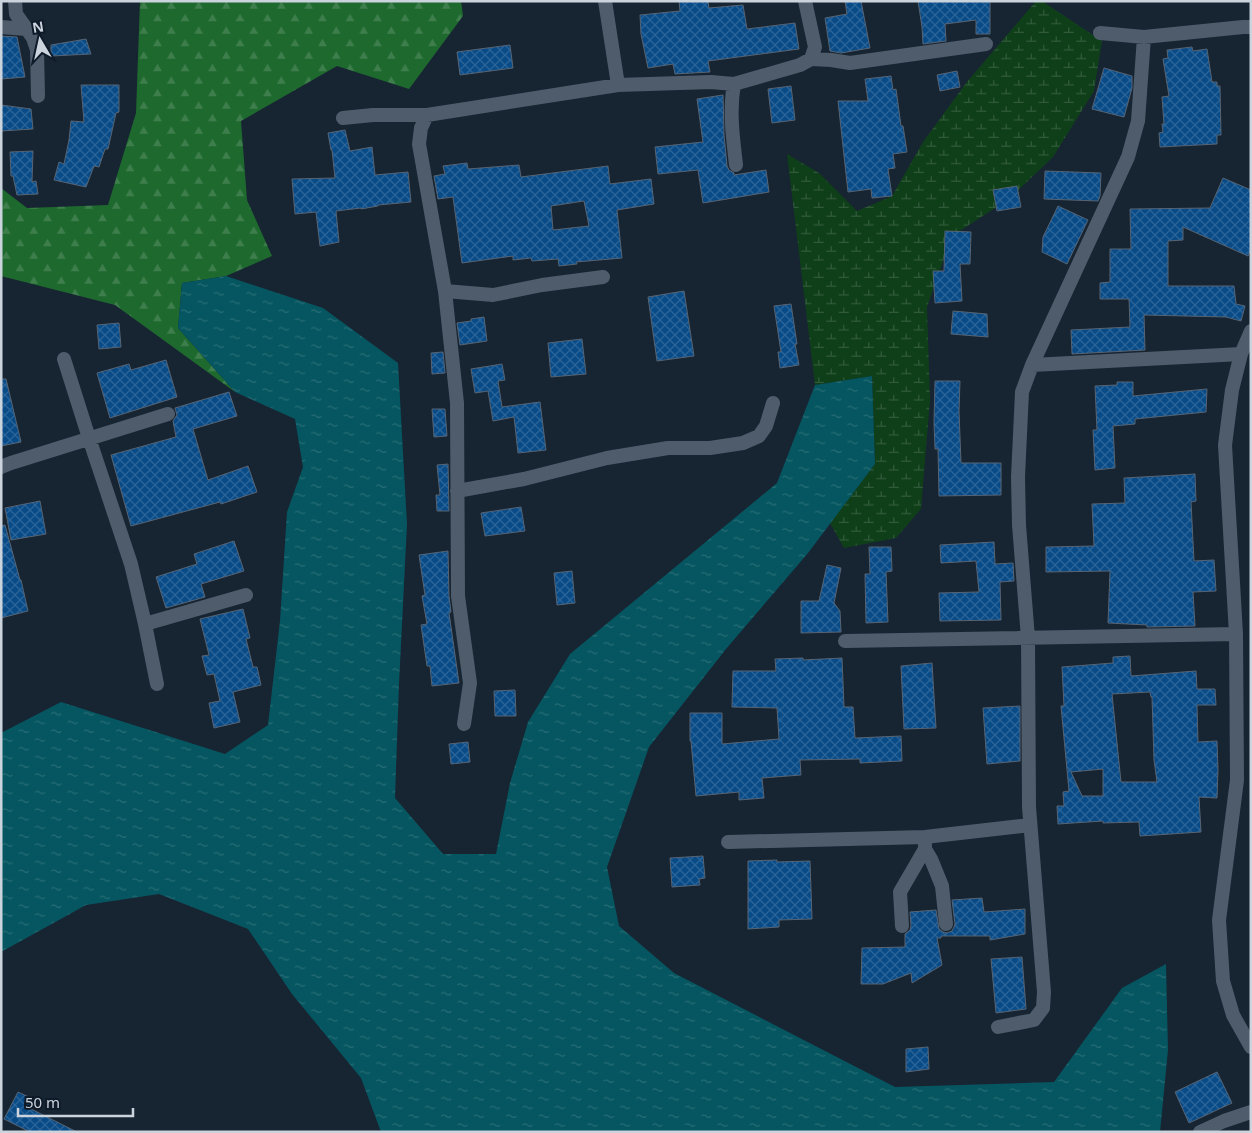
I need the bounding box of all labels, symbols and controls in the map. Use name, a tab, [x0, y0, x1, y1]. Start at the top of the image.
north arrow	[15, 15, 65, 65]
text: N	[31, 16, 45, 37]
scale bar	[18, 1086, 132, 1118]
text: 50 m	[25, 1092, 60, 1112]

